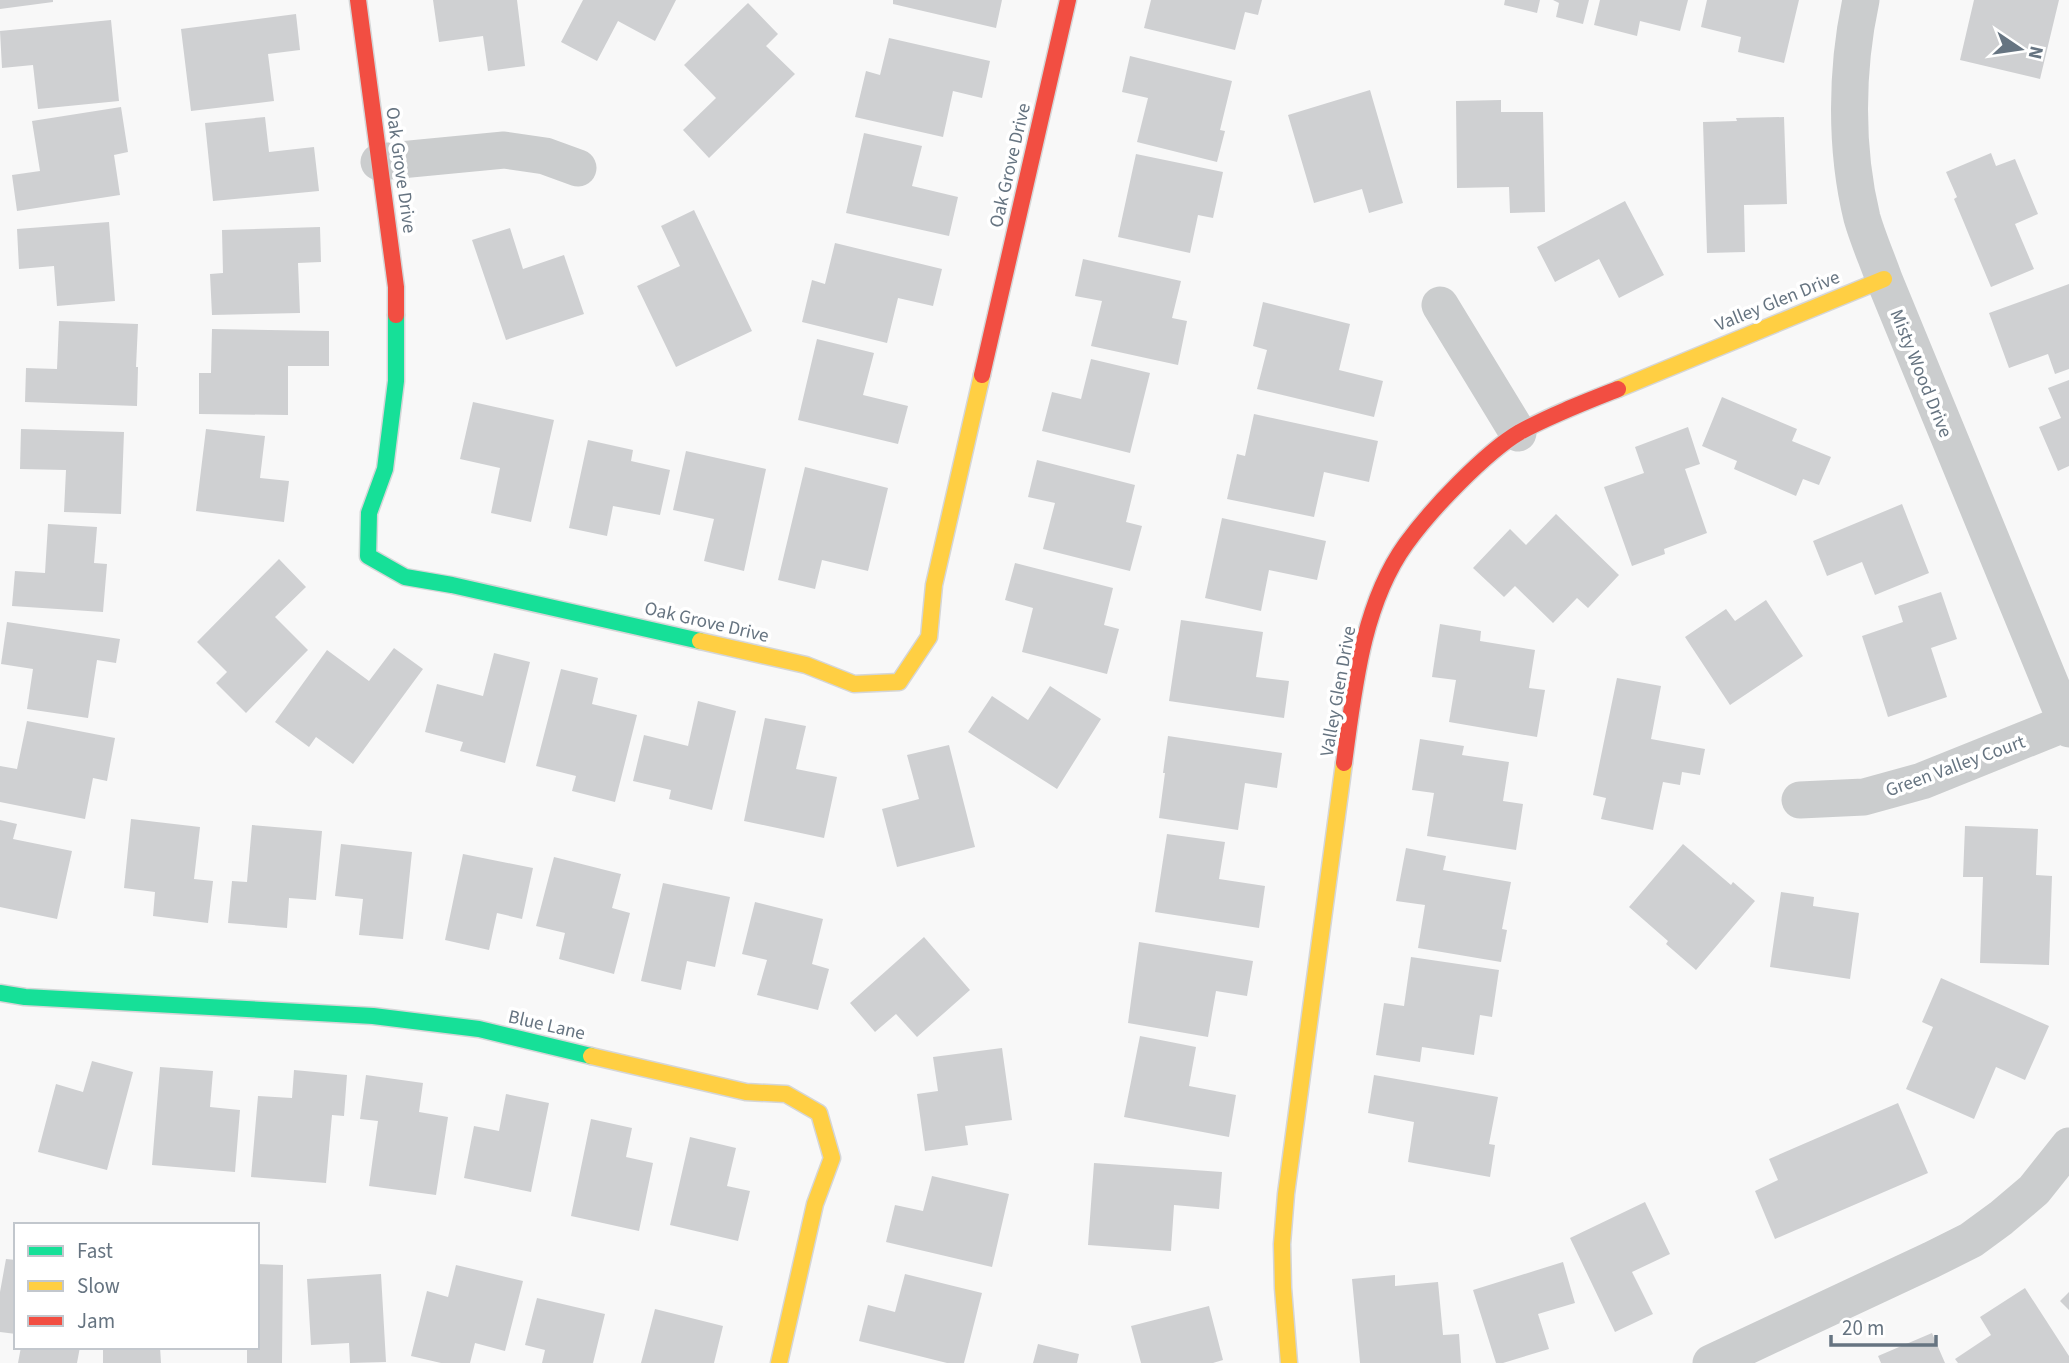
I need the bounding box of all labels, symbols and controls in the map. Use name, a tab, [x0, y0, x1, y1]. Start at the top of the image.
north arrow	[1985, 14, 2055, 84]
text: N	[2021, 43, 2050, 62]
street label: Oak Grove Drive	[983, 100, 1038, 230]
street label: Oak Grove Drive	[378, 105, 423, 235]
street label: Valley Glen Drive	[1711, 264, 1844, 339]
street label: Misty Wood Drive	[1883, 305, 1959, 442]
street label: Oak Grove Drive	[642, 595, 772, 650]
street label: Valley Glen Drive	[1314, 624, 1363, 759]
street label: Green Valley Court	[1882, 728, 2029, 804]
street label: Blue Lane	[506, 1004, 588, 1047]
legend	[14, 1223, 259, 1349]
text: Fast	[77, 1236, 113, 1266]
text: Slow	[77, 1271, 120, 1301]
scale bar	[1831, 1304, 1936, 1348]
text: Jam	[77, 1306, 115, 1336]
text: 20 m	[1842, 1313, 1884, 1343]

